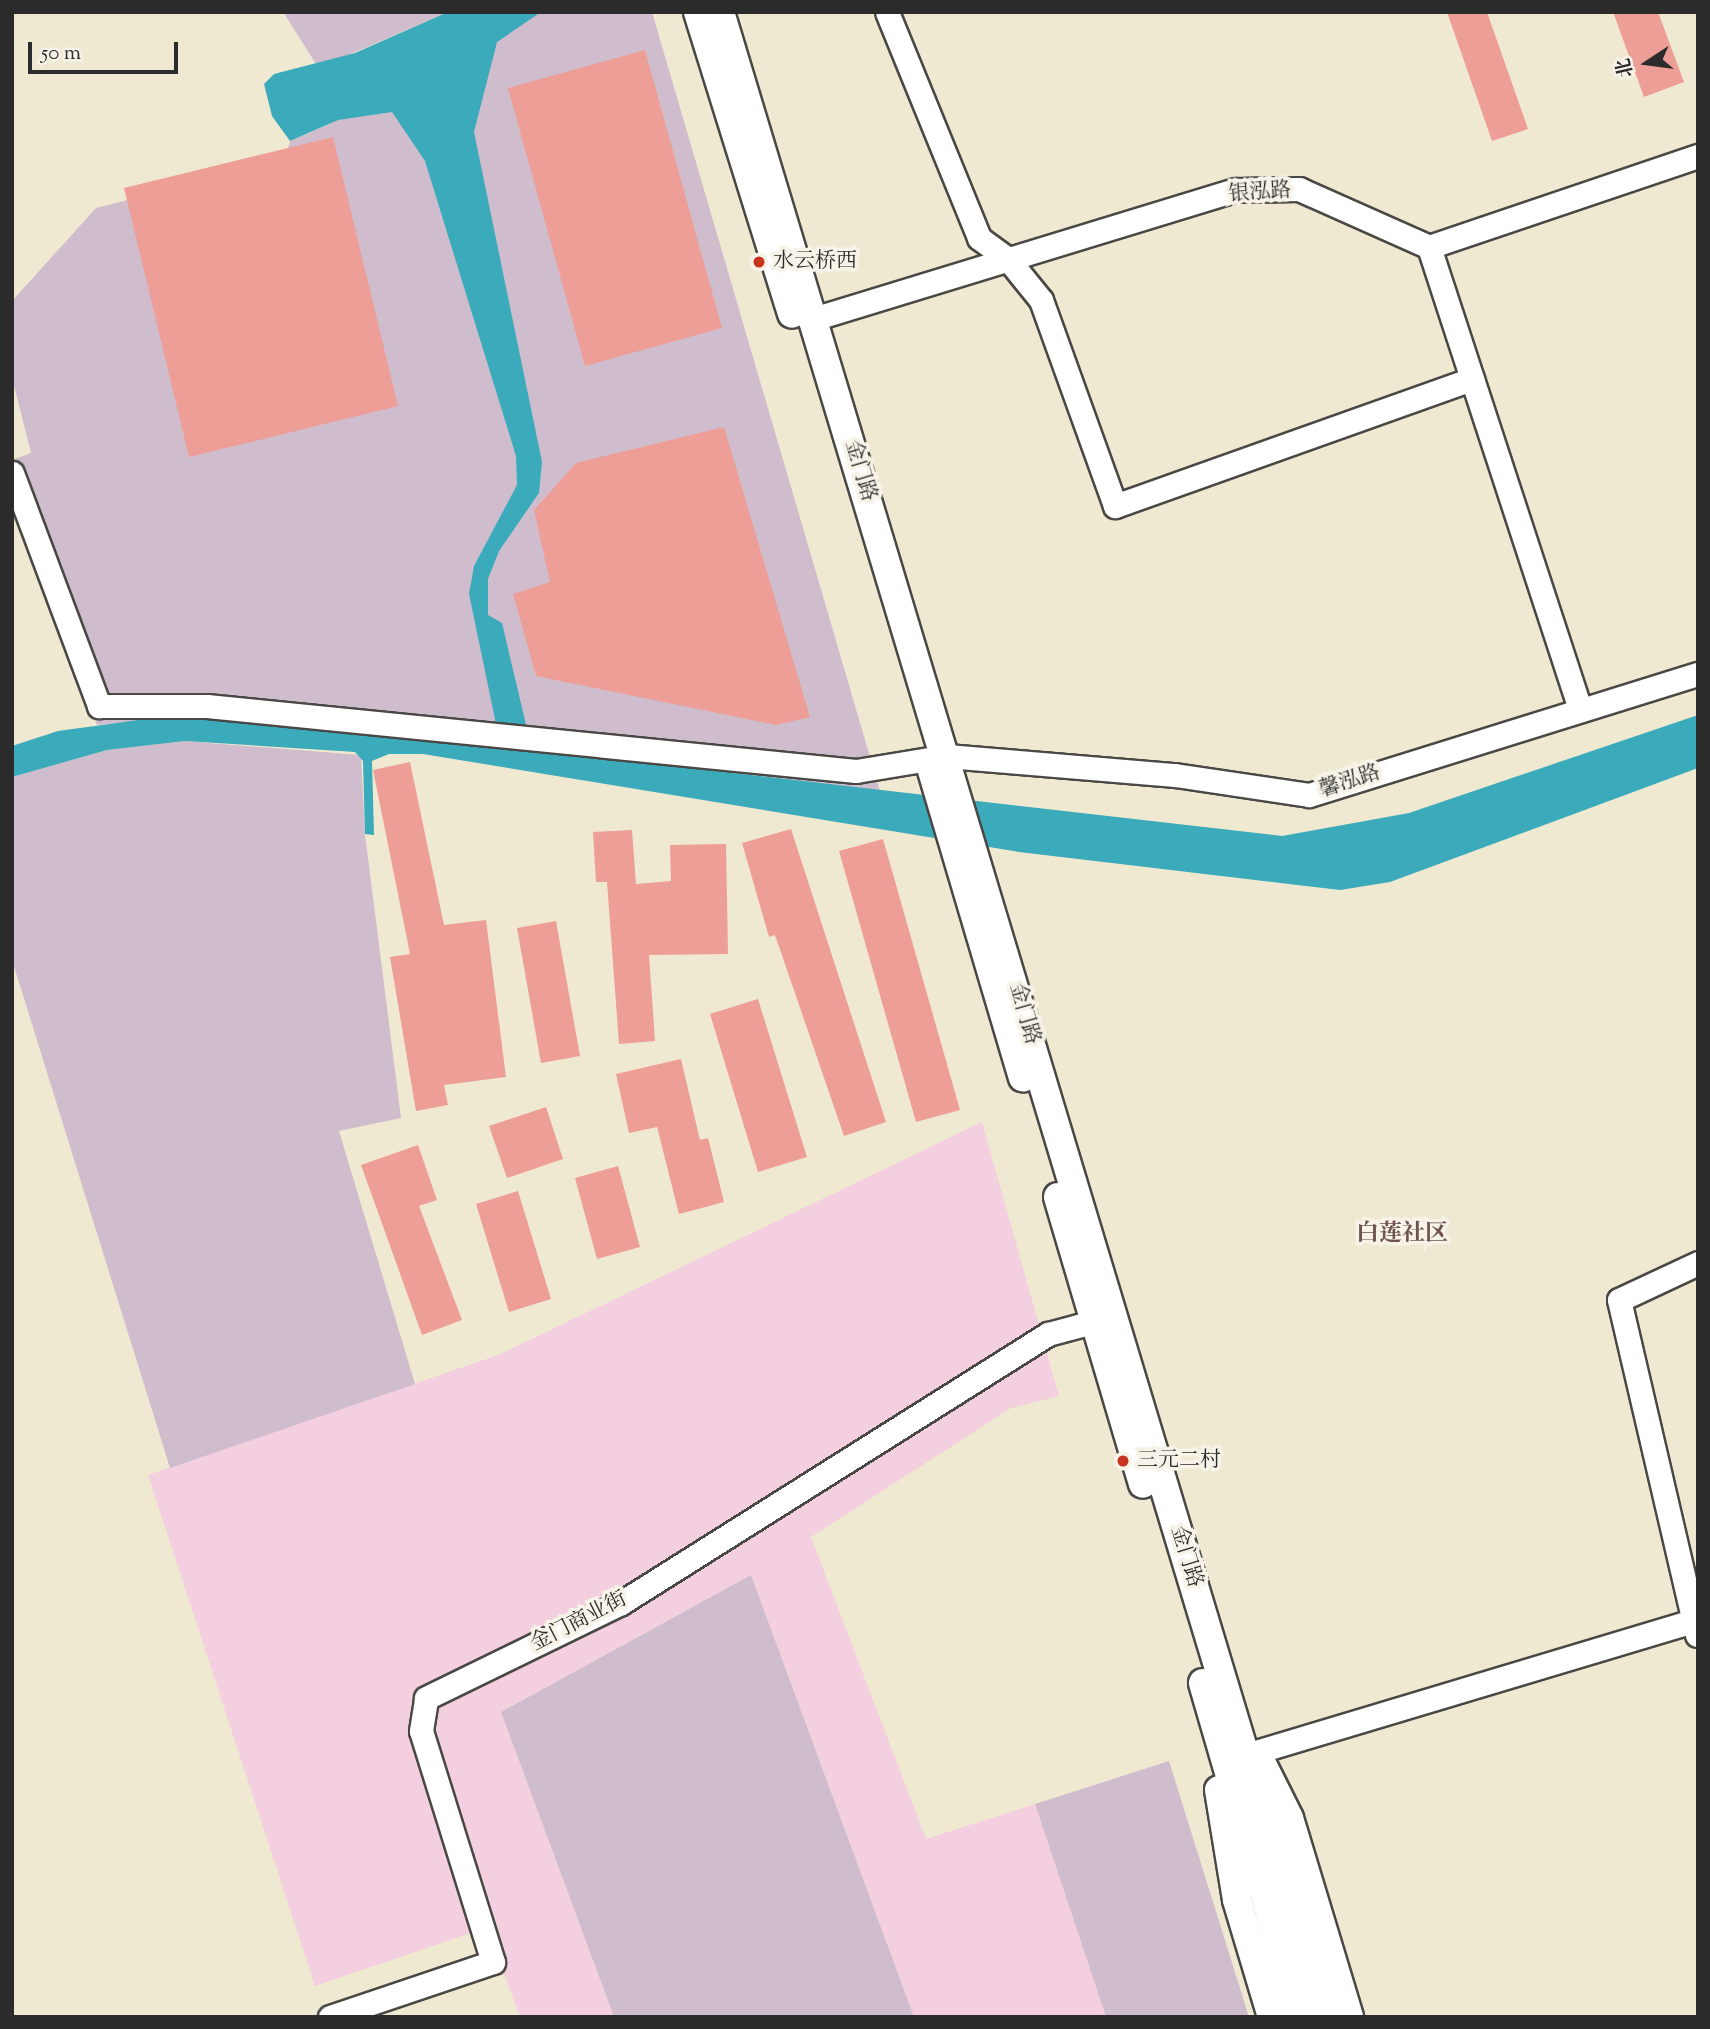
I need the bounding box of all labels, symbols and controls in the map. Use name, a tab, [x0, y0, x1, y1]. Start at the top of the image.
scale bar	[32, 28, 182, 72]
north arrow	[1612, 28, 1682, 98]
text: 50 m	[41, 39, 81, 69]
text: 北	[1611, 56, 1641, 80]
street label: 银泓路	[1228, 178, 1292, 208]
place label: 水云桥西	[773, 249, 857, 275]
marker: 水云桥西	[751, 254, 767, 270]
street label: 金门路	[839, 437, 881, 505]
street label: 馨泓路	[1316, 760, 1384, 804]
street label: 金门路	[1003, 980, 1045, 1048]
district label: 白莲社区	[1356, 1221, 1448, 1249]
place label: 三元二村	[1137, 1448, 1221, 1474]
marker: 三元二村	[1115, 1453, 1131, 1469]
street label: 金门路	[1165, 1523, 1207, 1591]
street label: 金门商业街	[527, 1587, 631, 1657]

